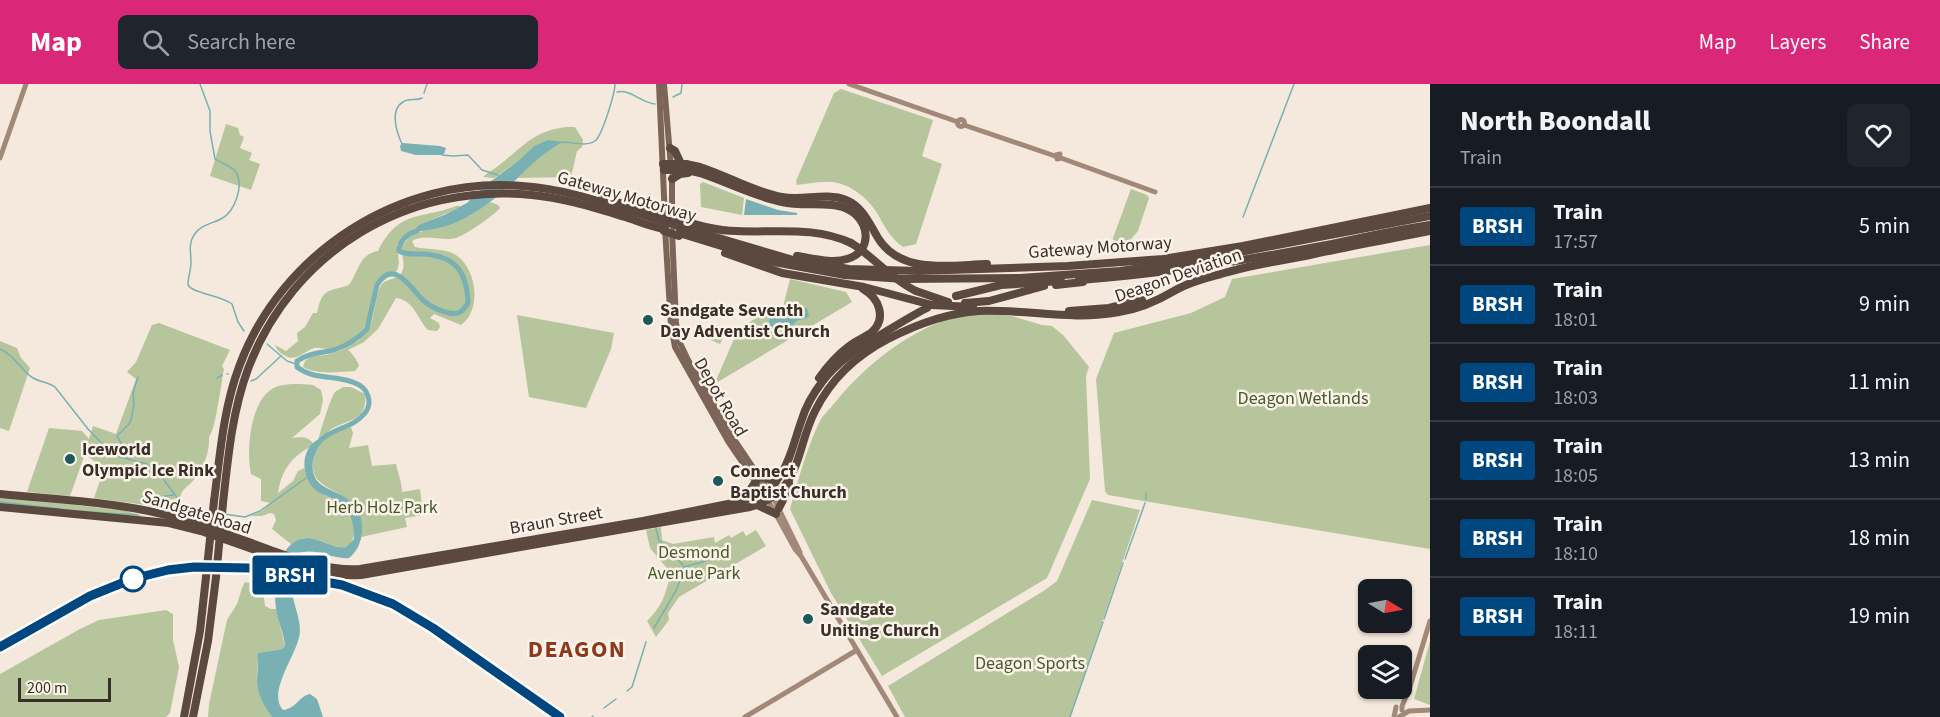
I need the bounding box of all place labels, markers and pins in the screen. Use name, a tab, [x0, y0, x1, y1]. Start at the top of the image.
place label: Sandgate Seventh Day Adventist Church	[660, 298, 830, 344]
marker: Sandgate Seventh Day Adventist Church	[641, 313, 655, 327]
place label: Iceworld Olympic Ice Rink	[82, 437, 214, 483]
marker: Iceworld Olympic Ice Rink	[63, 452, 77, 466]
place label: Connect Baptist Church	[730, 459, 847, 505]
marker: Connect Baptist Church	[711, 474, 725, 488]
unlabelled marker	[120, 566, 146, 592]
place label: Sandgate Uniting Church	[820, 597, 939, 643]
marker: Sandgate Uniting Church	[801, 612, 815, 626]

